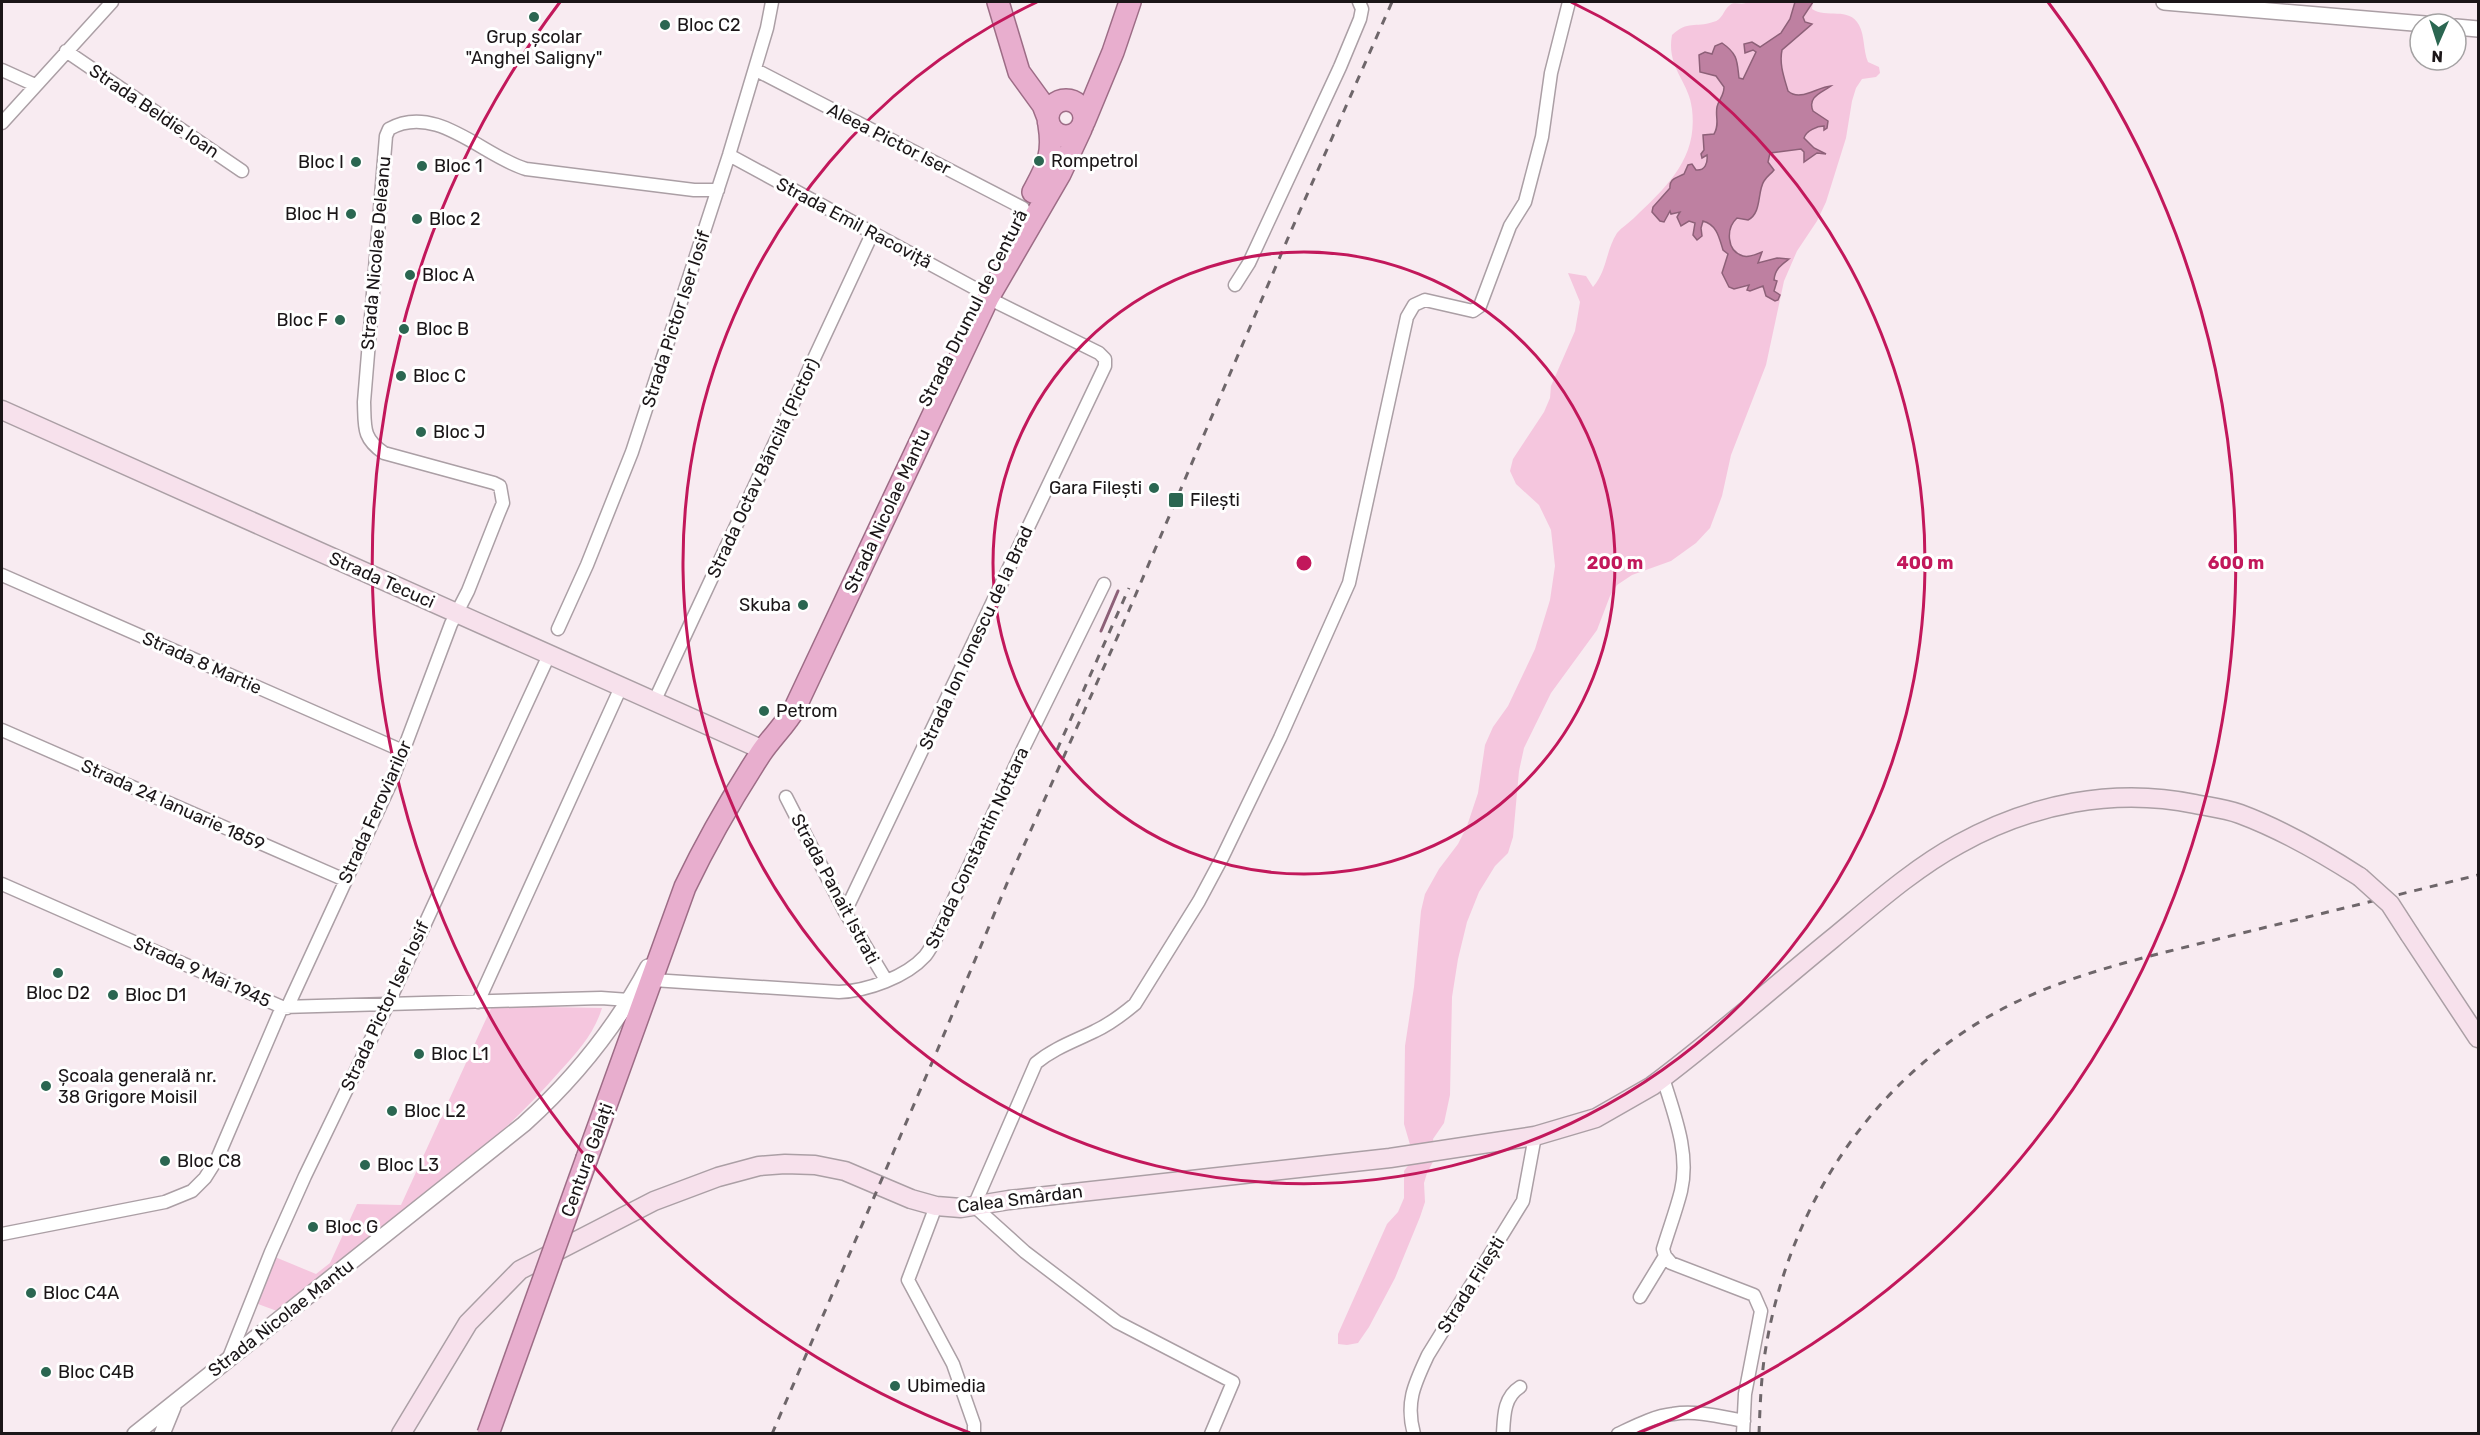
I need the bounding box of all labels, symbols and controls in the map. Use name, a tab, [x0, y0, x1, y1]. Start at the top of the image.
marker: Grup școlar "Anghel Saligny"	[527, 10, 541, 24]
north arrow	[2408, 12, 2468, 72]
place label: Bloc C2	[677, 14, 741, 36]
marker: Bloc C2	[658, 18, 672, 32]
place label: Grup școlar "Anghel Saligny"	[466, 26, 602, 69]
text: N	[2431, 47, 2443, 66]
street label: Strada Beldie Ioan	[85, 59, 223, 163]
street label: Aleea Pictor Iser	[823, 98, 955, 180]
place label: Rompetrol	[1051, 150, 1138, 172]
place label: Bloc I	[298, 151, 344, 173]
marker: Rompetrol	[1032, 154, 1046, 168]
marker: Bloc I	[349, 155, 363, 169]
street label: Strada Nicolae Deleanu	[357, 155, 395, 351]
place label: Bloc 1	[434, 155, 483, 177]
marker: Bloc 1	[415, 159, 429, 173]
street label: Strada Emil Racoviță	[772, 173, 936, 273]
place label: Bloc H	[285, 203, 339, 225]
street label: Strada Drumul de Centură	[914, 206, 1032, 410]
marker: Bloc H	[344, 207, 358, 221]
place label: Bloc 2	[429, 208, 481, 230]
marker: Bloc 2	[410, 212, 424, 226]
street label: Strada Pictor Iser Iosif	[637, 228, 715, 410]
place label: Bloc A	[422, 264, 475, 286]
marker: Bloc A	[403, 268, 417, 282]
place label: Bloc F	[276, 309, 328, 331]
marker: Bloc F	[333, 313, 347, 327]
place label: Bloc B	[416, 318, 469, 340]
marker: Bloc B	[397, 322, 411, 336]
street label: Strada Octav Băncilă (Pictor)	[702, 355, 824, 581]
place label: Bloc C	[413, 365, 466, 387]
marker: Bloc C	[394, 369, 408, 383]
place label: Bloc J	[433, 421, 486, 443]
marker: Bloc J	[414, 425, 428, 439]
street label: Strada Nicolae Mantu	[839, 425, 935, 597]
place label: Gara Filești	[1049, 477, 1142, 499]
marker: Gara Filești	[1147, 481, 1161, 495]
place label: Filești	[1190, 489, 1240, 511]
marker: Filești	[1167, 491, 1185, 509]
street label: Strada Ion Ionescu de la Brad	[914, 523, 1038, 753]
street label: Strada Tecuci	[326, 547, 438, 613]
text: 200 m	[1587, 552, 1643, 574]
text: 400 m	[1896, 552, 1954, 574]
text: 600 m	[2208, 552, 2264, 574]
centre of rings	[1294, 553, 1314, 573]
place label: Skuba	[739, 594, 791, 616]
marker: Skuba	[796, 598, 810, 612]
street label: Strada 8 Martie	[139, 627, 265, 699]
place label: Petrom	[776, 700, 838, 722]
marker: Petrom	[757, 704, 771, 718]
street label: Strada Feroviarilor	[334, 737, 416, 887]
street label: Strada Constantin Nottara	[921, 744, 1033, 952]
street label: Strada 24 Ianuarie 1859	[78, 755, 268, 855]
street label: Strada Panait Istrati	[786, 810, 884, 968]
street label: Strada Pictor Iser Iosif	[336, 918, 434, 1094]
street label: Strada 9 Mai 1945	[130, 932, 274, 1012]
marker: Bloc D2	[51, 966, 65, 980]
place label: Bloc D2	[26, 982, 90, 1004]
place label: Bloc D1	[125, 984, 186, 1006]
marker: Bloc D1	[106, 988, 120, 1002]
place label: Bloc L1	[431, 1043, 489, 1065]
marker: Bloc L1	[412, 1047, 426, 1061]
place label: Școala generală nr. 38 Grigore Moisil	[58, 1065, 217, 1108]
marker: Școala generală nr. 38 Grigore Moisil	[39, 1079, 53, 1093]
place label: Bloc L2	[404, 1100, 466, 1122]
street label: Centura Galați	[556, 1100, 618, 1220]
marker: Bloc L2	[385, 1104, 399, 1118]
place label: Bloc C8	[177, 1150, 242, 1172]
marker: Bloc C8	[158, 1154, 172, 1168]
place label: Bloc L3	[377, 1154, 439, 1176]
marker: Bloc L3	[358, 1158, 372, 1172]
street label: Calea Smârdan	[956, 1180, 1084, 1218]
place label: Bloc G	[325, 1216, 378, 1238]
marker: Bloc G	[306, 1220, 320, 1234]
street label: Strada Filești	[1433, 1233, 1509, 1337]
street label: Strada Nicolae Mantu	[204, 1254, 358, 1382]
place label: Bloc C4A	[43, 1282, 119, 1304]
marker: Bloc C4A	[24, 1286, 38, 1300]
place label: Bloc C4B	[58, 1361, 134, 1383]
marker: Bloc C4B	[39, 1365, 53, 1379]
place label: Ubimedia	[907, 1375, 986, 1397]
marker: Ubimedia	[888, 1379, 902, 1393]

